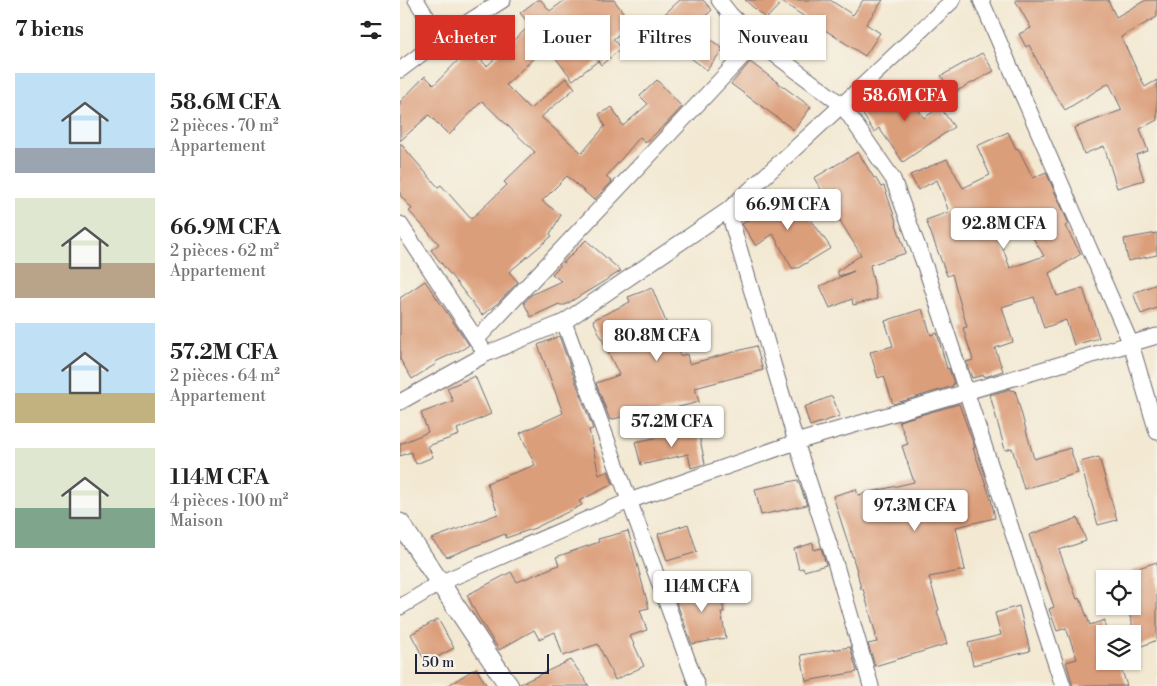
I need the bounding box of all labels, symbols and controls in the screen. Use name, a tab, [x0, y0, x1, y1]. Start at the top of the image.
chip: Acheter	[415, 15, 515, 60]
chip: Louer	[525, 15, 610, 60]
chip: Filtres	[620, 15, 710, 60]
chip: Nouveau	[720, 15, 826, 60]
icon: filters	[357, 16, 385, 44]
text: 7 biens	[15, 17, 84, 43]
pin: 58.6M CFA	[848, 80, 962, 122]
text: 58.6M CFA	[863, 86, 947, 106]
text: 58.6M CFA	[170, 90, 281, 116]
icon: home	[55, 93, 115, 153]
text: 2 pièces · 70 m²	[170, 116, 279, 136]
text: Appartement	[170, 136, 266, 156]
pin: 66.9M CFA	[731, 188, 845, 231]
text: 66.9M CFA	[746, 195, 830, 215]
pin: 92.8M CFA	[947, 208, 1061, 250]
text: 92.8M CFA	[962, 214, 1046, 234]
text: 66.9M CFA	[170, 215, 281, 241]
icon: home	[55, 218, 115, 278]
text: 2 pièces · 62 m²	[170, 241, 279, 261]
text: Appartement	[170, 261, 266, 281]
pin: 80.8M CFA	[600, 320, 714, 362]
text: 80.8M CFA	[614, 326, 700, 346]
text: 57.2M CFA	[170, 340, 278, 366]
icon: home	[55, 343, 115, 403]
text: 2 pièces · 64 m²	[170, 366, 280, 386]
text: Appartement	[170, 386, 266, 406]
pin: 57.2M CFA	[615, 406, 729, 448]
text: 57.2M CFA	[631, 412, 713, 432]
text: 114M CFA	[170, 465, 269, 491]
icon: home	[55, 468, 115, 528]
pin: 97.3M CFA	[858, 490, 972, 532]
text: 4 pièces · 100 m²	[170, 491, 288, 511]
text: 97.3M CFA	[874, 496, 956, 516]
text: Maison	[170, 511, 223, 531]
pin: 114M CFA	[650, 570, 754, 613]
map controls	[1096, 570, 1141, 670]
button: locate	[1096, 570, 1141, 615]
text: 114M CFA	[664, 577, 740, 597]
button: layers	[1096, 625, 1141, 670]
scale bar	[415, 651, 549, 674]
text: 50 m	[422, 654, 454, 672]

